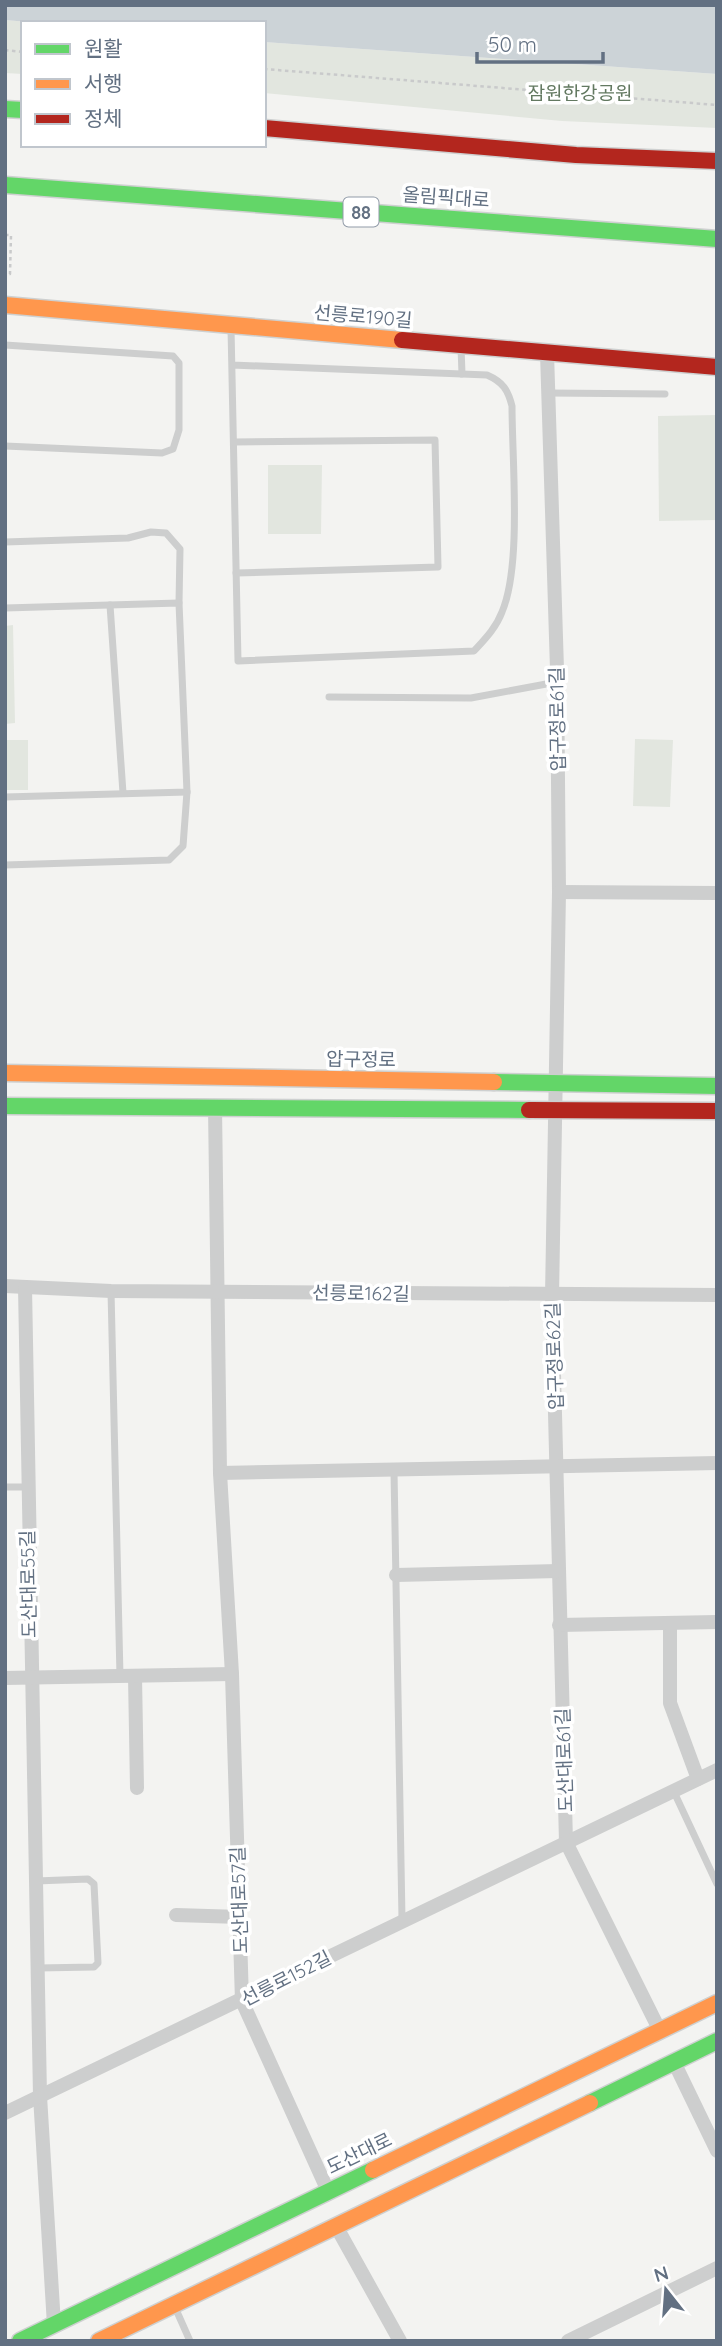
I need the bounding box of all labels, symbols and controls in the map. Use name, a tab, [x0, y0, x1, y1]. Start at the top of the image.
legend	[21, 21, 266, 147]
scale bar	[477, 21, 603, 65]
text: 50 m	[488, 31, 537, 57]
text: 원활	[84, 35, 123, 61]
text: 서행	[84, 70, 123, 96]
park label: 잠원한강공원	[528, 81, 632, 105]
text: 정체	[84, 105, 123, 131]
street label: 올림픽대로	[402, 182, 490, 212]
road number: 88	[344, 197, 378, 226]
street label: 선릉로190길	[313, 300, 413, 332]
street label: 압구정로61길	[544, 667, 570, 771]
street label: 압구정로	[326, 1046, 396, 1072]
street label: 선릉로162길	[312, 1280, 410, 1306]
street label: 압구정로62길	[540, 1302, 568, 1410]
street label: 도산대로55길	[15, 1530, 41, 1638]
street label: 도산대로61길	[550, 1707, 578, 1813]
street label: 도산대로57길	[225, 1846, 253, 1954]
street label: 선릉로152길	[237, 1945, 335, 2011]
street label: 도산대로	[322, 2127, 396, 2179]
north arrow	[631, 2255, 701, 2325]
text: N	[651, 2260, 671, 2287]

